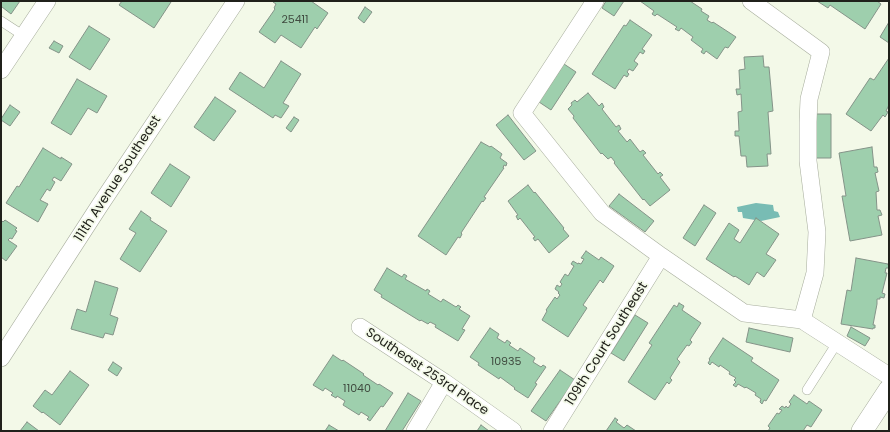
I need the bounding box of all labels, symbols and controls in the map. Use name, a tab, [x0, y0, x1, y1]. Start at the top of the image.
house number: 25411	[281, 13, 309, 27]
street label: 111th Avenue Southeast	[71, 113, 165, 245]
street label: 109th Court Southeast	[563, 279, 651, 409]
street label: Southeast 253rd Place	[363, 325, 491, 419]
house number: 10935	[491, 355, 521, 369]
house number: 11040	[343, 382, 371, 396]

